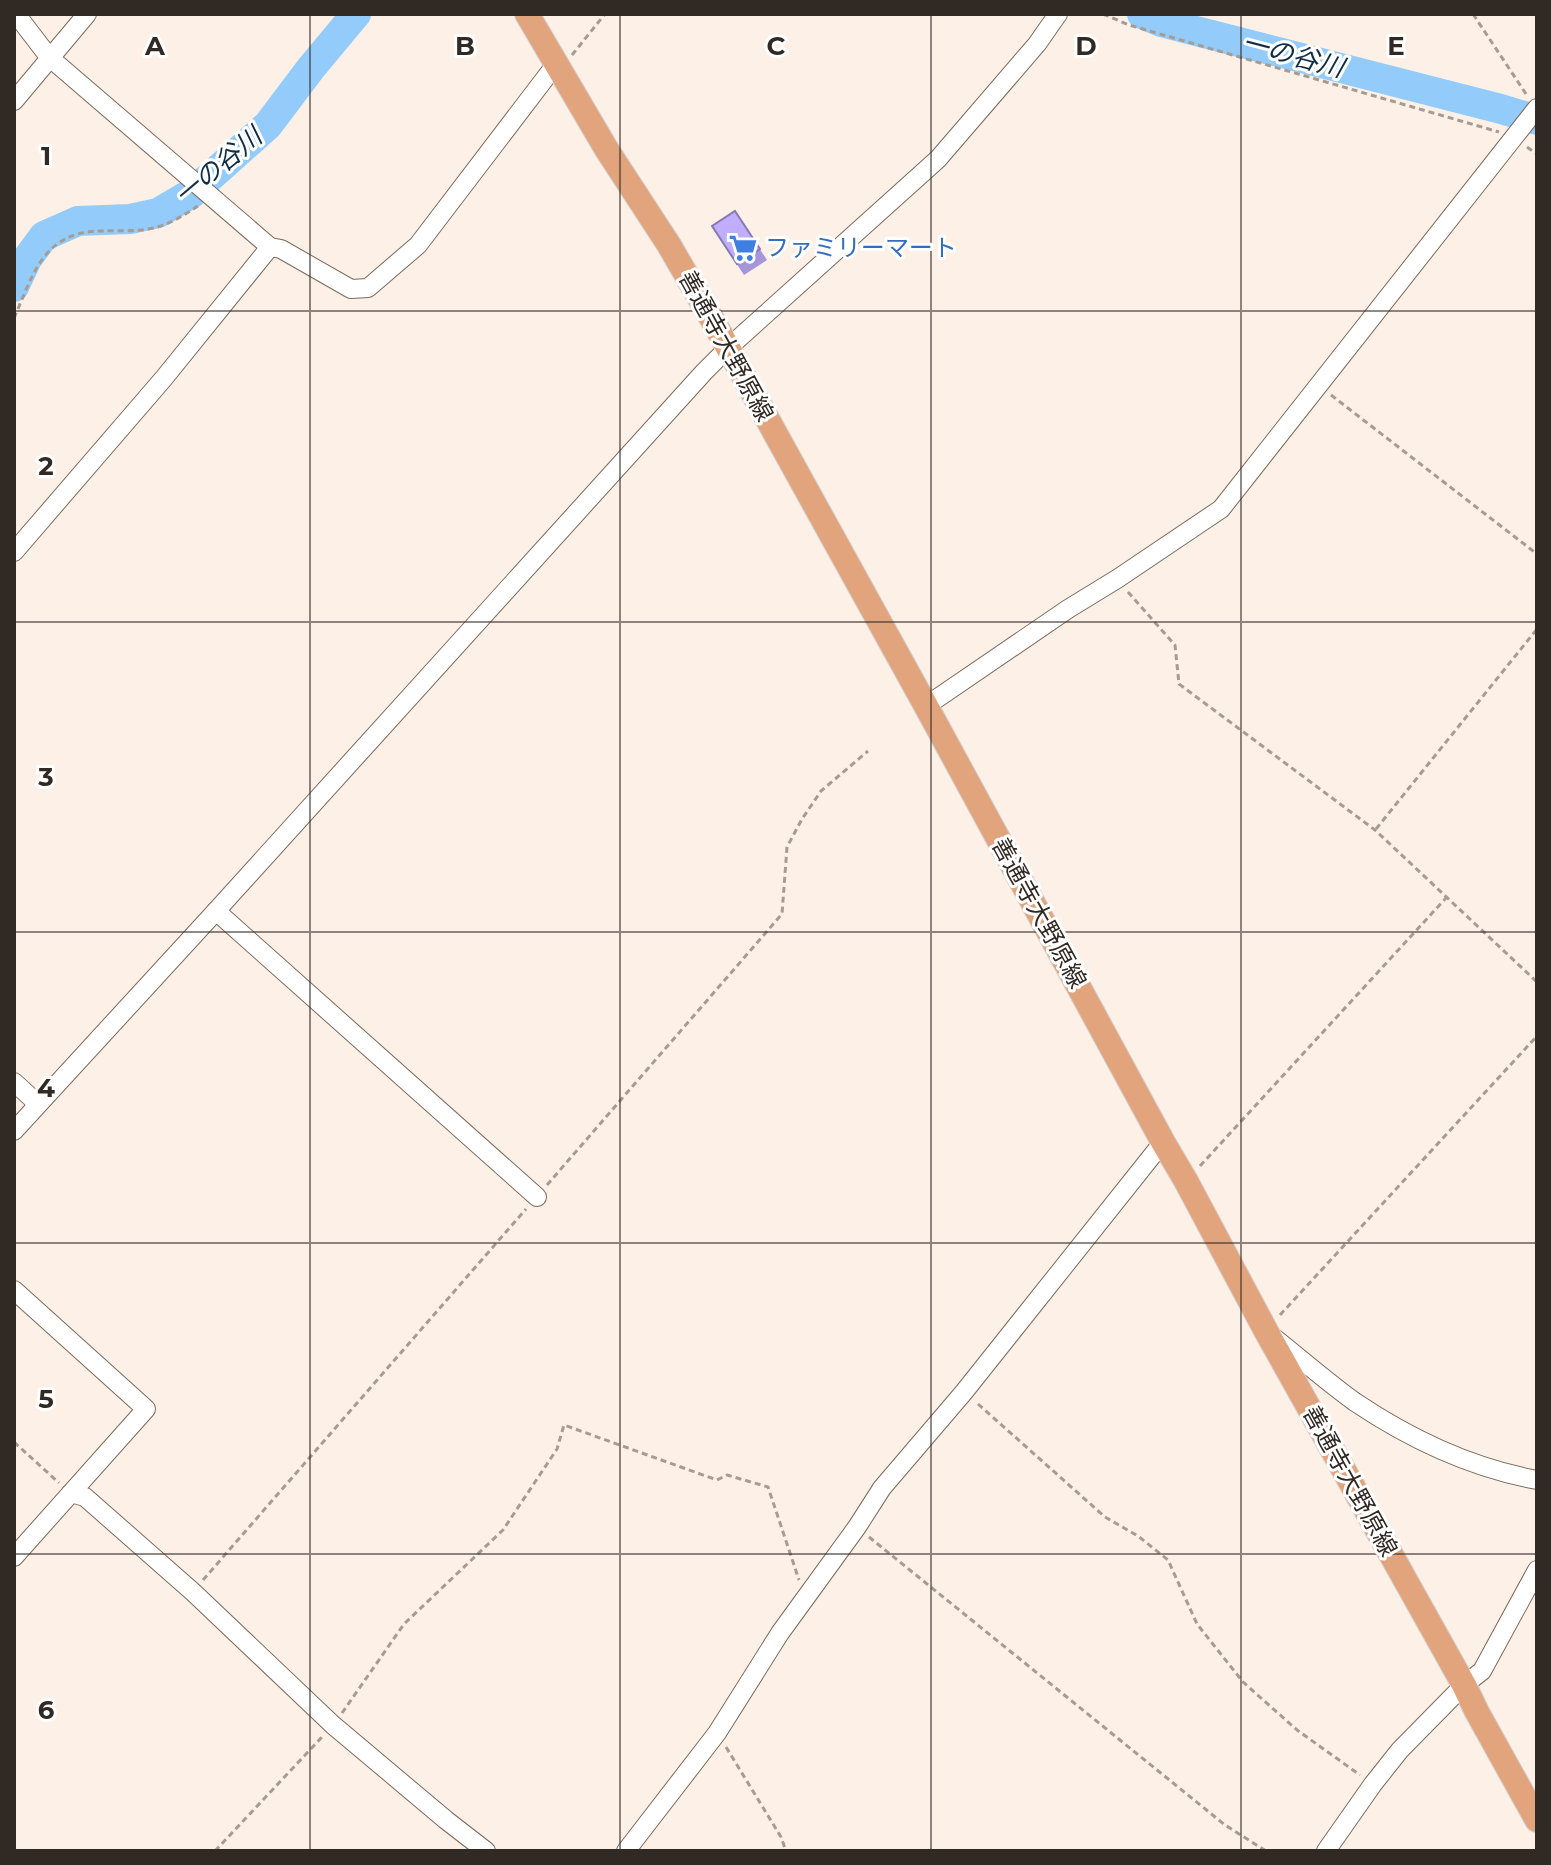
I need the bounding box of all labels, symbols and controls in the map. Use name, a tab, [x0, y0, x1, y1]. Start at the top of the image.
water label: 一の谷川	[1239, 26, 1350, 85]
text: A	[144, 30, 166, 62]
text: B	[455, 30, 475, 62]
text: C	[767, 30, 786, 62]
text: D	[1075, 30, 1097, 62]
text: E	[1387, 30, 1405, 62]
water label: 一の谷川	[168, 118, 270, 212]
text: 1	[41, 140, 51, 172]
supermarket icon: ファミリーマート	[728, 233, 758, 263]
place label: ファミリーマート	[765, 233, 957, 262]
street label: 善通寺大野原線	[673, 265, 780, 426]
text: 2	[38, 450, 54, 482]
text: 3	[37, 761, 54, 793]
street label: 善通寺大野原線	[986, 832, 1093, 993]
text: 4	[37, 1072, 55, 1104]
text: 5	[38, 1383, 54, 1415]
street label: 善通寺大野原線	[1297, 1400, 1404, 1561]
text: 6	[38, 1694, 55, 1726]

